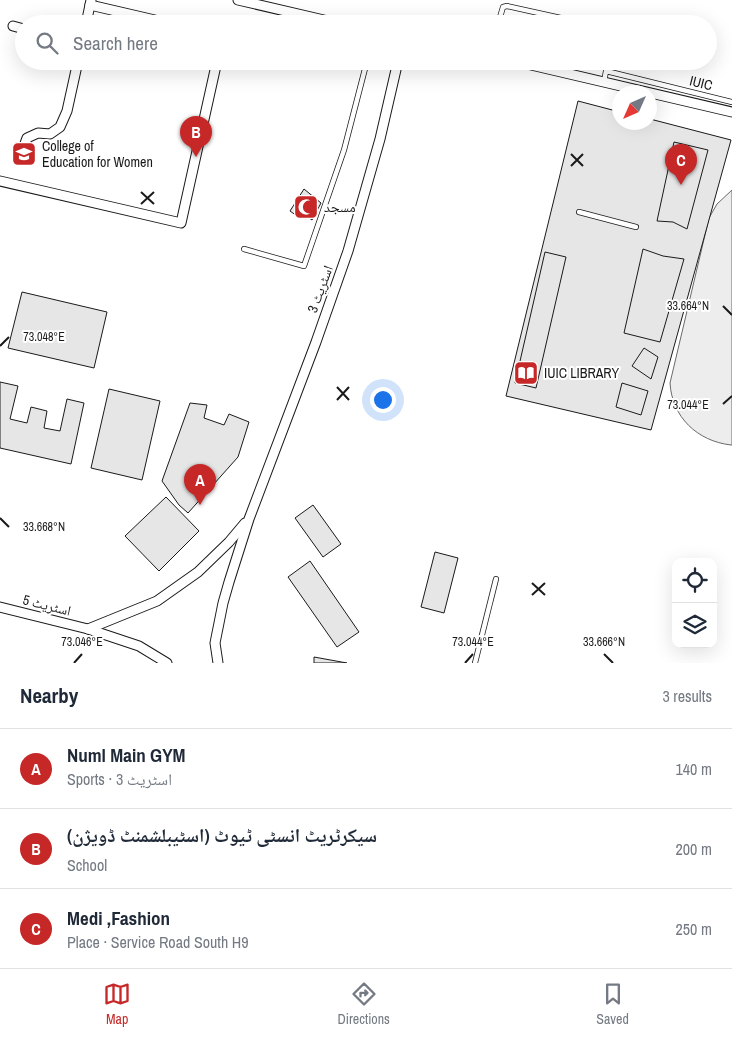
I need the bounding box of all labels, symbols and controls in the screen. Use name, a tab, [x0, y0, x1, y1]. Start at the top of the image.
search box	[15, 15, 717, 70]
icon: search	[33, 29, 61, 57]
text: Search here	[73, 30, 158, 56]
street label: IUIC	[688, 71, 714, 95]
north arrow	[612, 85, 657, 130]
pin: B	[180, 116, 212, 157]
place label: College of Education for Women	[42, 137, 153, 171]
school or university icon: College of Education for Women	[11, 141, 37, 167]
pin: C	[665, 144, 697, 185]
mosque icon: مسجد	[293, 194, 319, 220]
place label: مسجد	[324, 198, 356, 216]
street label: اسٹریٹ 3	[303, 263, 337, 315]
text: 33.664°N	[667, 298, 709, 314]
text: 73.048°E	[23, 329, 65, 345]
library icon: IUIC LIBRARY	[513, 360, 539, 386]
place label: IUIC LIBRARY	[544, 364, 619, 382]
your location	[370, 387, 396, 413]
text: 73.044°E	[667, 397, 709, 413]
pin: A	[184, 464, 216, 505]
text: 33.668°N	[23, 519, 65, 535]
map controls	[672, 558, 717, 648]
button: locate	[672, 558, 717, 603]
street label: اسٹریٹ 5	[21, 590, 73, 620]
button: layers	[672, 603, 717, 648]
text: 73.046°E	[61, 634, 103, 650]
text: 73.044°E	[452, 634, 494, 650]
text: 33.666°N	[583, 634, 625, 650]
text: Nearby	[20, 681, 78, 710]
text: 3 results	[662, 685, 712, 707]
text: Numl Main GYM	[67, 742, 186, 768]
text: A	[31, 758, 41, 780]
text: 140 m	[676, 758, 712, 780]
text: Sports · اسٹریٹ 3	[67, 768, 172, 790]
text: سیکرٹریٹ انسٹی ٹیوٹ (اسٹیبلشمنٹ ڈویژن)	[67, 822, 377, 848]
text: B	[31, 838, 41, 860]
text: 200 m	[676, 838, 712, 860]
text: School	[67, 854, 107, 876]
text: Medi ,Fashion	[67, 905, 170, 931]
text: C	[31, 918, 41, 940]
text: 250 m	[676, 918, 712, 940]
text: Place · Service Road South H9	[67, 931, 249, 953]
tab: Map	[103, 980, 131, 1028]
tab: Directions	[338, 980, 390, 1028]
tab: Saved	[596, 980, 629, 1028]

